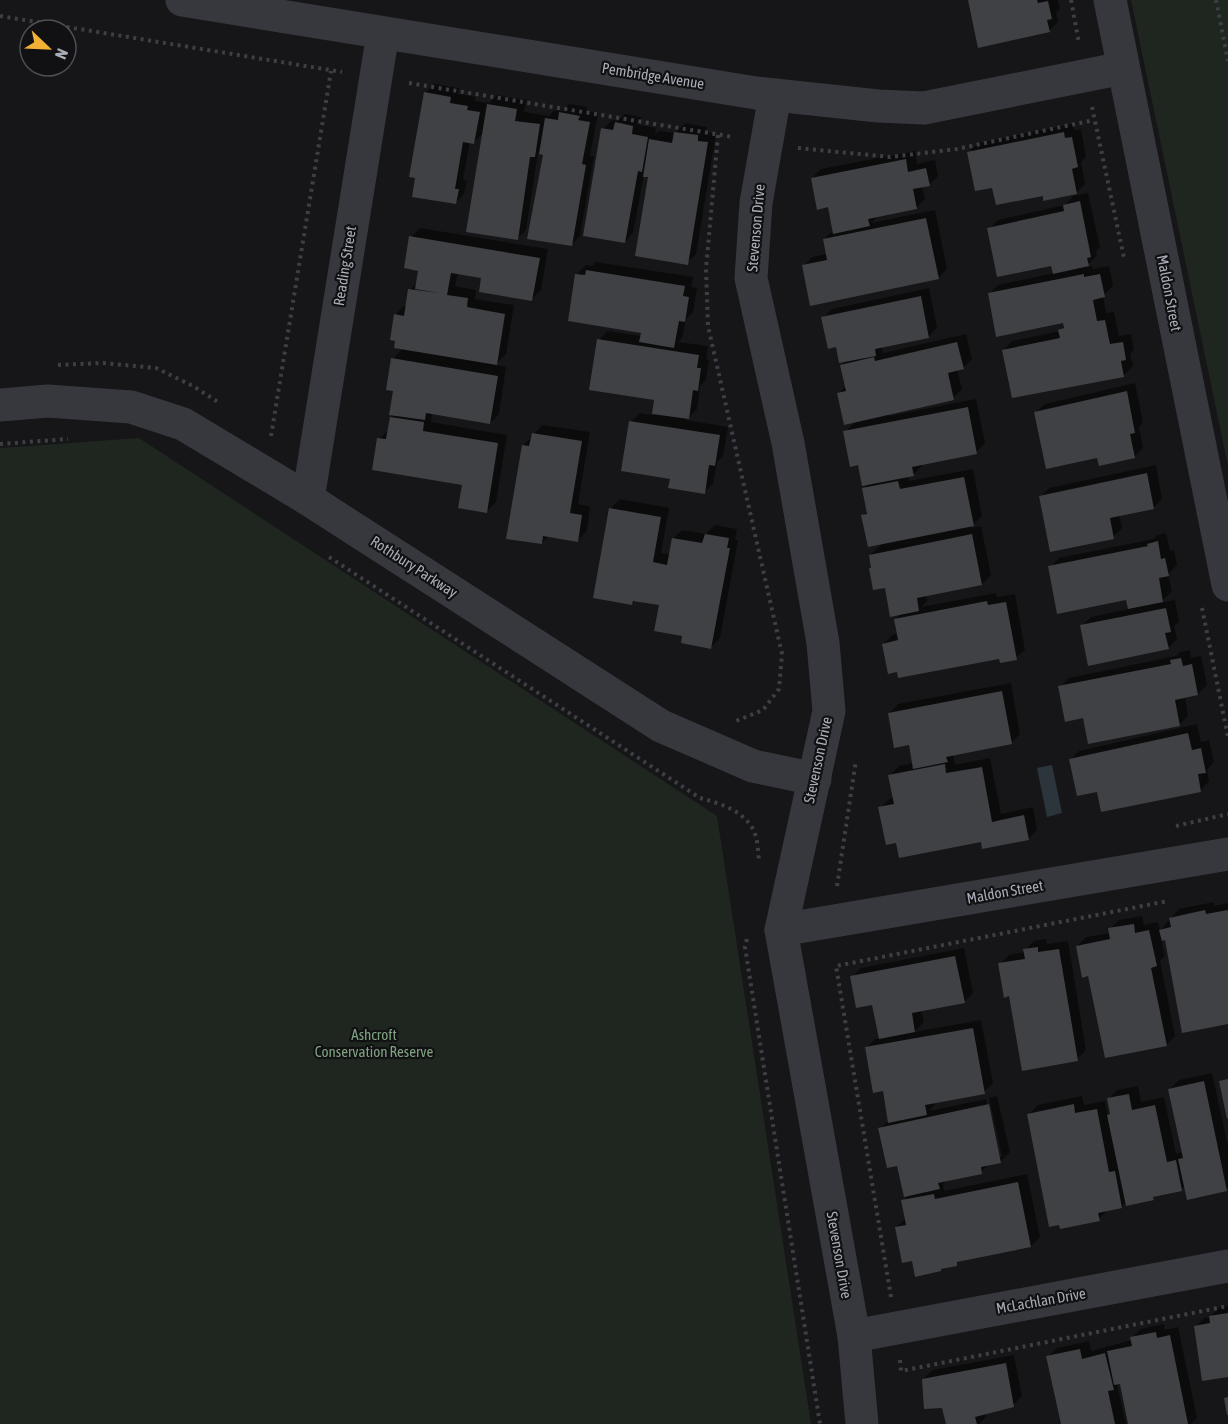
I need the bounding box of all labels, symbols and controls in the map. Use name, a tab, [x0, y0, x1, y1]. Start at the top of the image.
north arrow	[18, 18, 78, 78]
text: N	[52, 46, 72, 62]
street label: Pembridge Avenue	[601, 59, 706, 92]
street label: Stevenson Drive	[743, 183, 768, 273]
street label: Reading Street	[330, 225, 359, 307]
street label: Maldon Street	[1154, 253, 1185, 332]
street label: Rothbury Parkway	[368, 532, 461, 601]
street label: Stevenson Drive	[800, 715, 835, 805]
street label: Maldon Street	[965, 876, 1044, 907]
park label: Ashcroft Conservation Reserve	[315, 1026, 433, 1060]
street label: Stevenson Drive	[823, 1210, 856, 1300]
street label: McLachlan Drive	[995, 1284, 1087, 1317]

